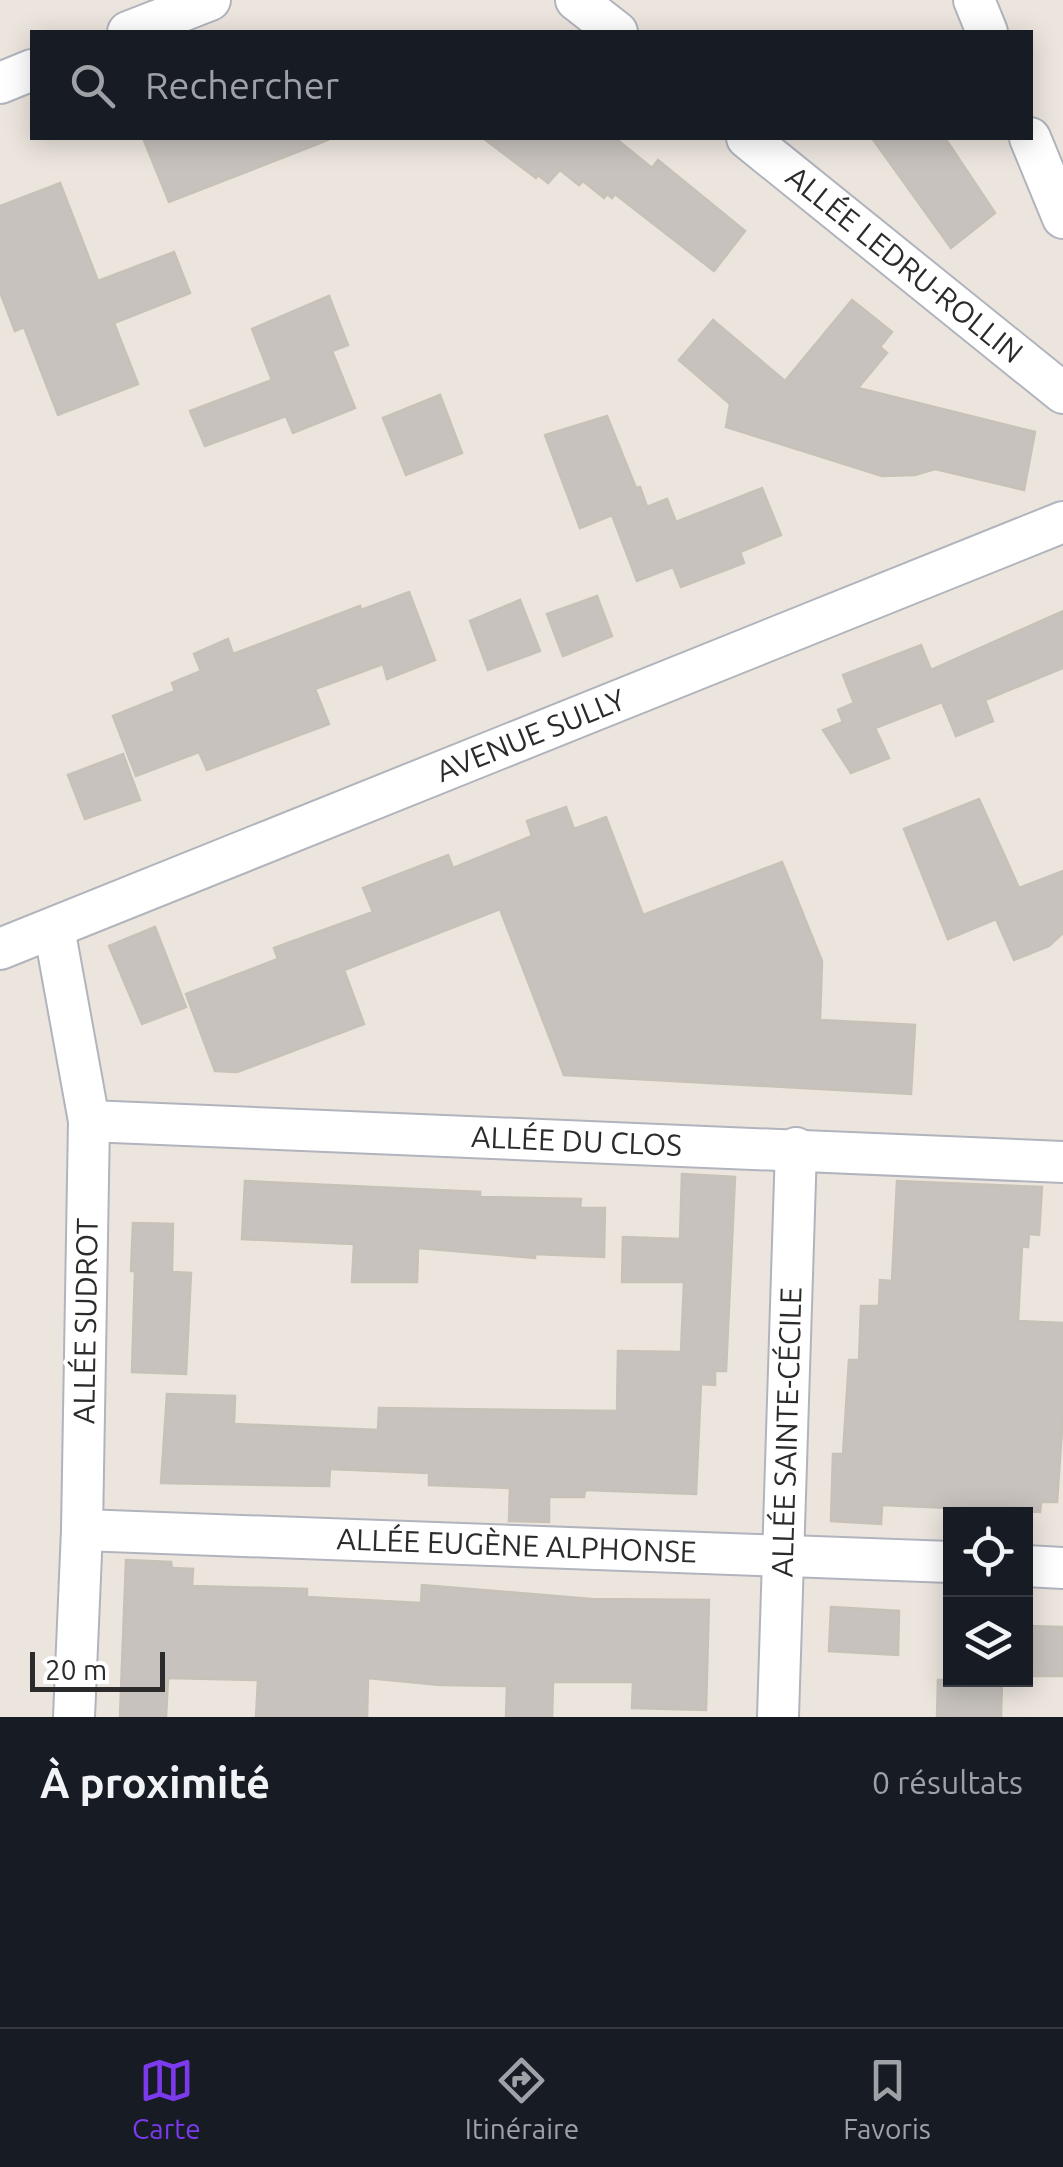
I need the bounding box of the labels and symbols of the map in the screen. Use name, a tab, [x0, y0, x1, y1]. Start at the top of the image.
street label: ALLÉE LEDRU-ROLLIN	[780, 159, 1030, 369]
street label: AVENUE SULLY	[431, 681, 630, 788]
street label: ALLÉE DU CLOS	[471, 1119, 683, 1162]
street label: ALLÉE SUDROT	[65, 1217, 104, 1424]
street label: ALLÉE SAINTE-CÉCILE	[764, 1287, 808, 1578]
street label: ALLÉE EUGÈNE ALPHONSE	[336, 1521, 697, 1569]
scale bar	[30, 1647, 165, 1692]

